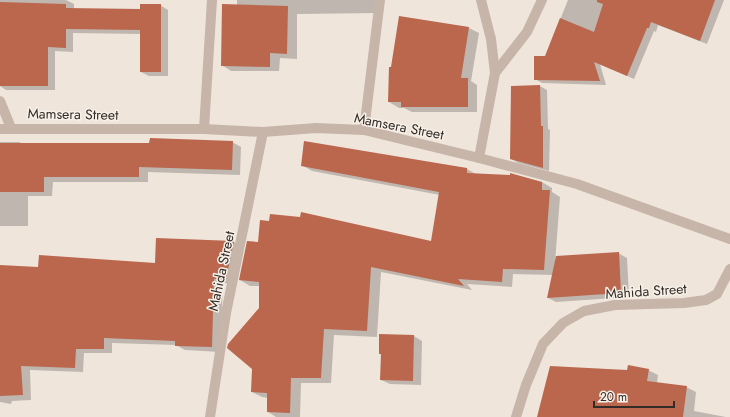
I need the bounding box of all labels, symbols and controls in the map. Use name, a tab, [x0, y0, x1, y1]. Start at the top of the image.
street label: Mamsera Street	[27, 103, 119, 125]
street label: Mamsera Street	[352, 108, 446, 145]
street label: Mahida Street	[203, 228, 239, 313]
street label: Mahida Street	[605, 278, 688, 304]
scale bar	[594, 383, 674, 409]
text: 20 m	[600, 388, 627, 406]

